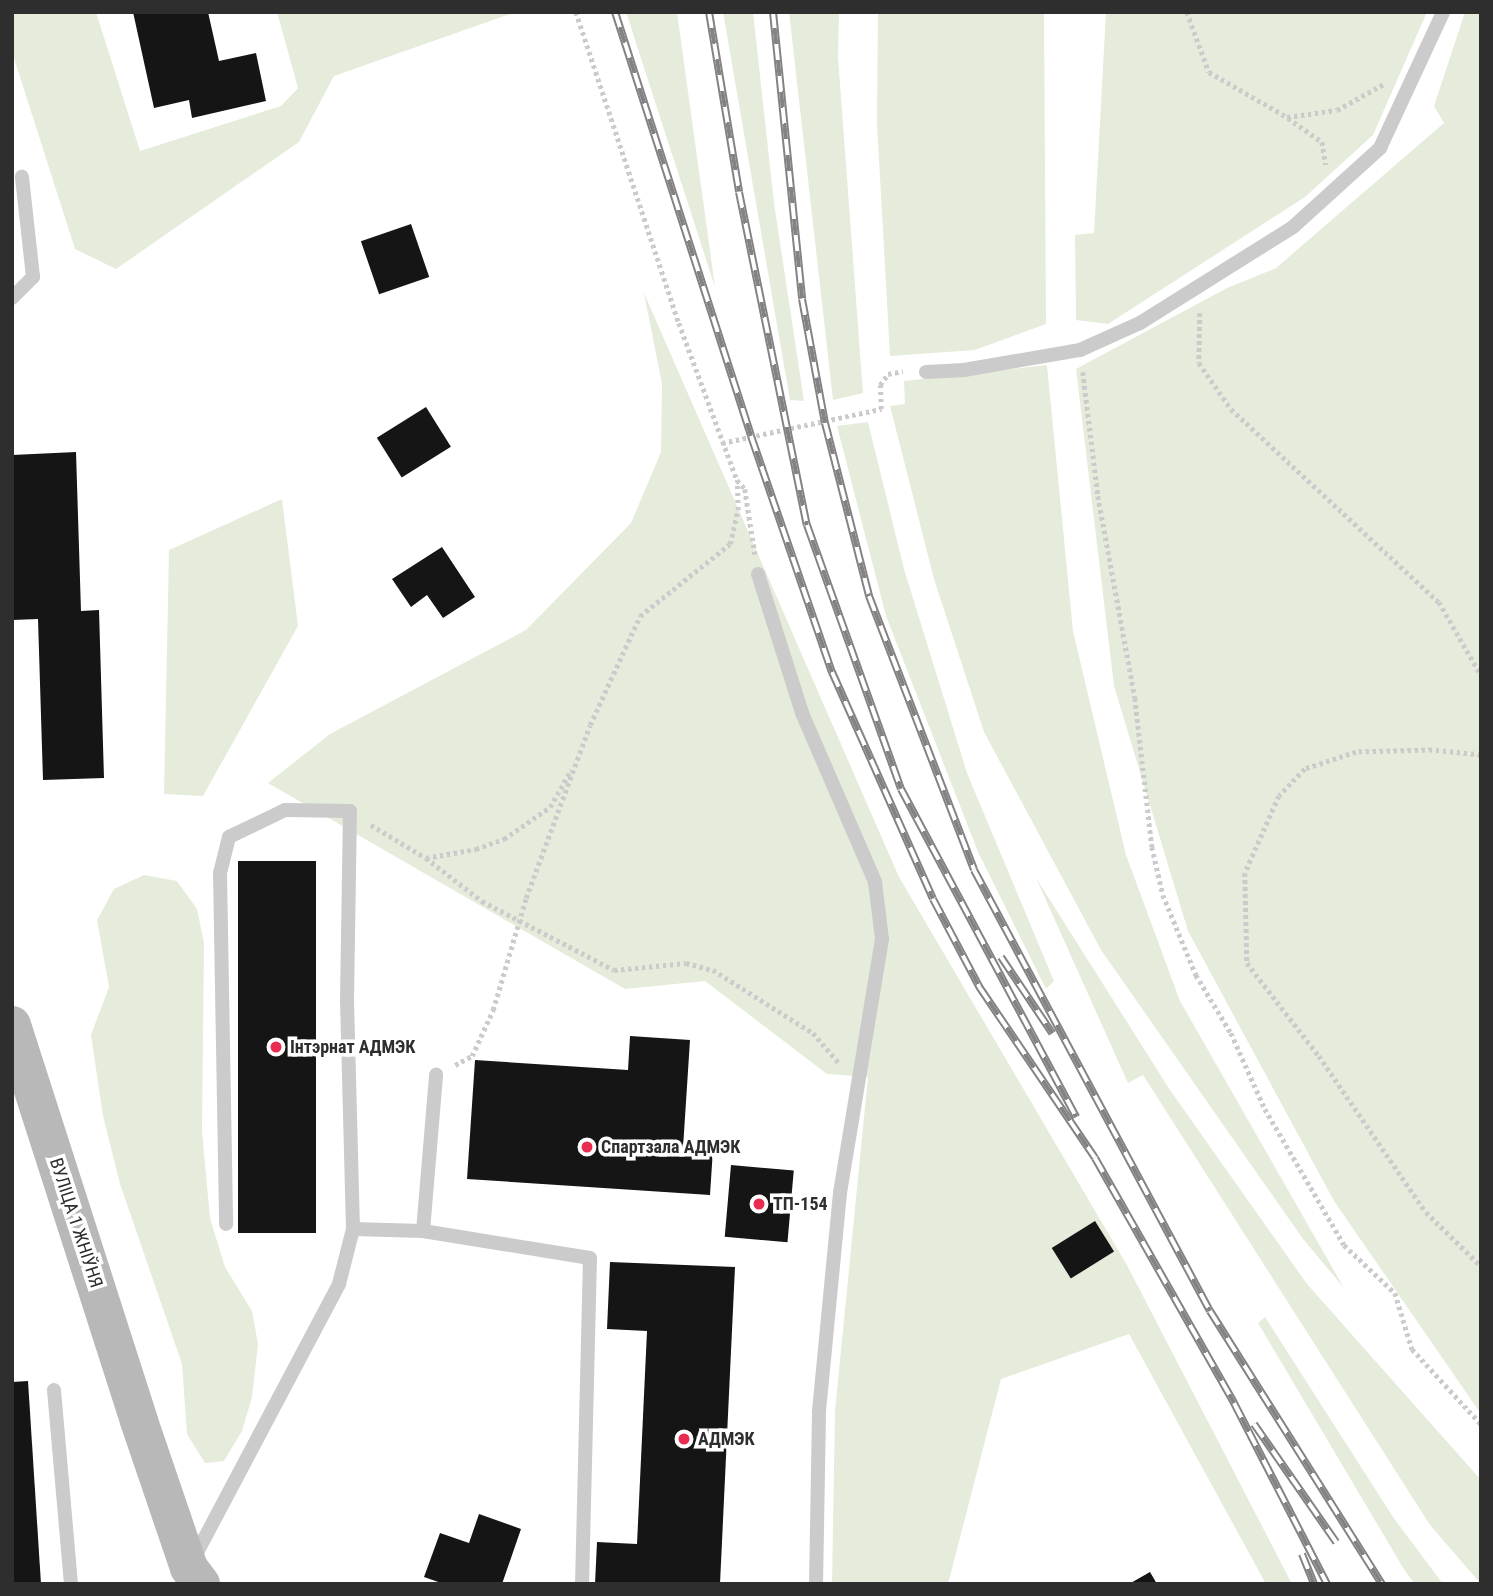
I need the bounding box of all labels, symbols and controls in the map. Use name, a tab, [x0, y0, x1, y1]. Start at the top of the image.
place label: Інтэрнат АДМЭК	[290, 1036, 415, 1058]
marker: Інтэрнат АДМЭК	[268, 1039, 284, 1055]
place label: Спартзала АДМЭК	[601, 1136, 740, 1158]
marker: Спартзала АДМЭК	[579, 1139, 595, 1155]
street label: ВУЛІЦА 1 ЖНІЎНЯ	[45, 1155, 107, 1291]
place label: ТП-154	[773, 1193, 828, 1215]
marker: ТП-154	[751, 1196, 767, 1212]
place label: АДМЭК	[698, 1428, 755, 1450]
marker: АДМЭК	[676, 1431, 692, 1447]

